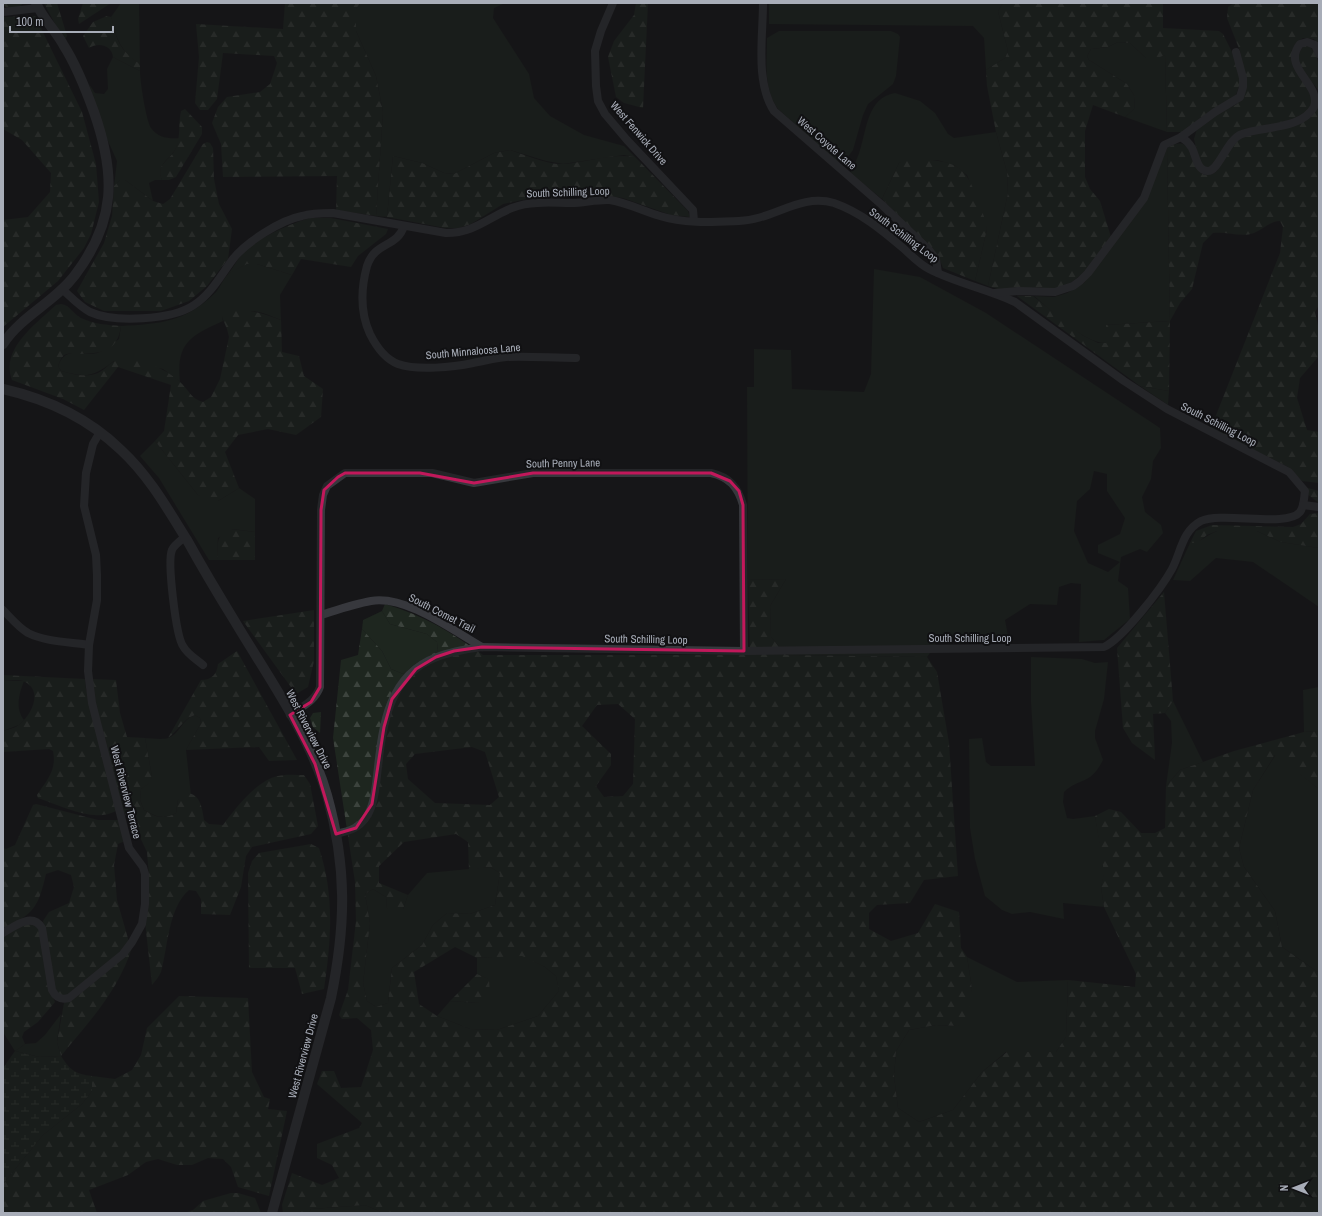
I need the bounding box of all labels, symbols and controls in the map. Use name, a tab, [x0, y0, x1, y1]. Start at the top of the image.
scale bar	[10, 8, 113, 34]
text: 100 m	[16, 14, 43, 30]
street label: West Fenwick Drive	[607, 98, 671, 168]
street label: West Coyote Lane	[794, 113, 860, 173]
street label: South Schilling Loop	[526, 184, 610, 200]
street label: South Schilling Loop	[867, 204, 941, 266]
street label: South Minnaloosa Lane	[425, 340, 521, 362]
street label: South Schilling Loop	[1179, 399, 1259, 449]
street label: South Penny Lane	[526, 455, 600, 471]
street label: South Comet Trail	[406, 590, 478, 636]
street label: South Schilling Loop	[604, 631, 688, 647]
street label: South Schilling Loop	[928, 631, 1012, 645]
street label: West Riverview Drive	[283, 687, 335, 771]
street label: West Riverview Terrace	[108, 744, 144, 840]
street label: West Riverview Drive	[285, 1012, 321, 1100]
north arrow	[1274, 1168, 1314, 1208]
text: N	[1277, 1185, 1291, 1191]

